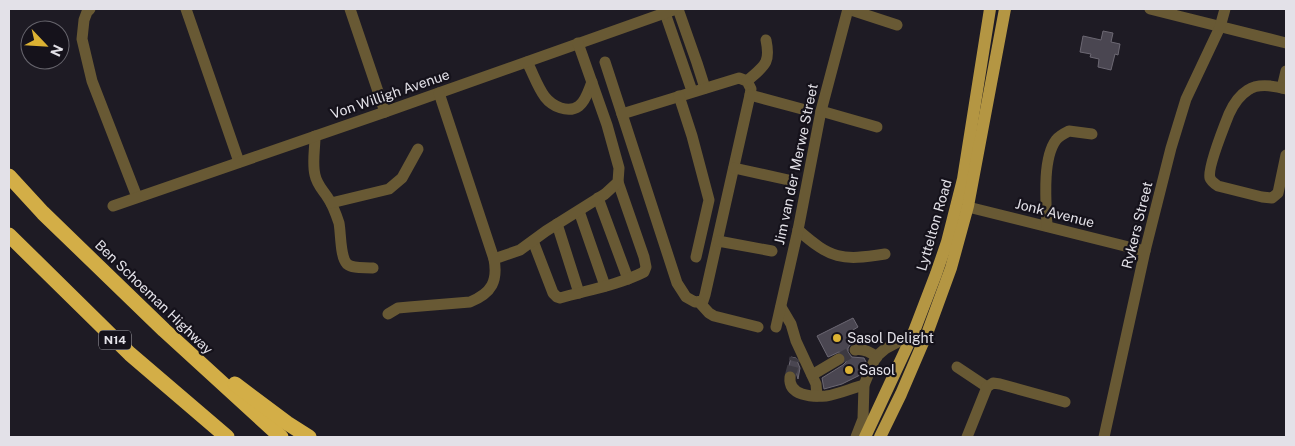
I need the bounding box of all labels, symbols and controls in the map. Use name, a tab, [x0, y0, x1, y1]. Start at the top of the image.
north arrow	[20, 20, 70, 70]
text: N	[47, 42, 66, 59]
street label: Von Willigh Avenue	[328, 66, 452, 122]
street label: Jim van der Merwe Street	[771, 82, 821, 246]
street label: Lyttelton Road	[913, 177, 955, 273]
street label: Rykers Street	[1118, 180, 1156, 270]
street label: Jonk Avenue	[1014, 195, 1096, 231]
street label: Ben Schoeman Highway	[92, 237, 217, 358]
road number: N14	[99, 330, 131, 350]
place label: Sasol Delight	[847, 330, 934, 346]
marker: Sasol Delight	[831, 332, 843, 344]
place label: Sasol	[859, 362, 895, 378]
marker: Sasol	[843, 364, 855, 376]

